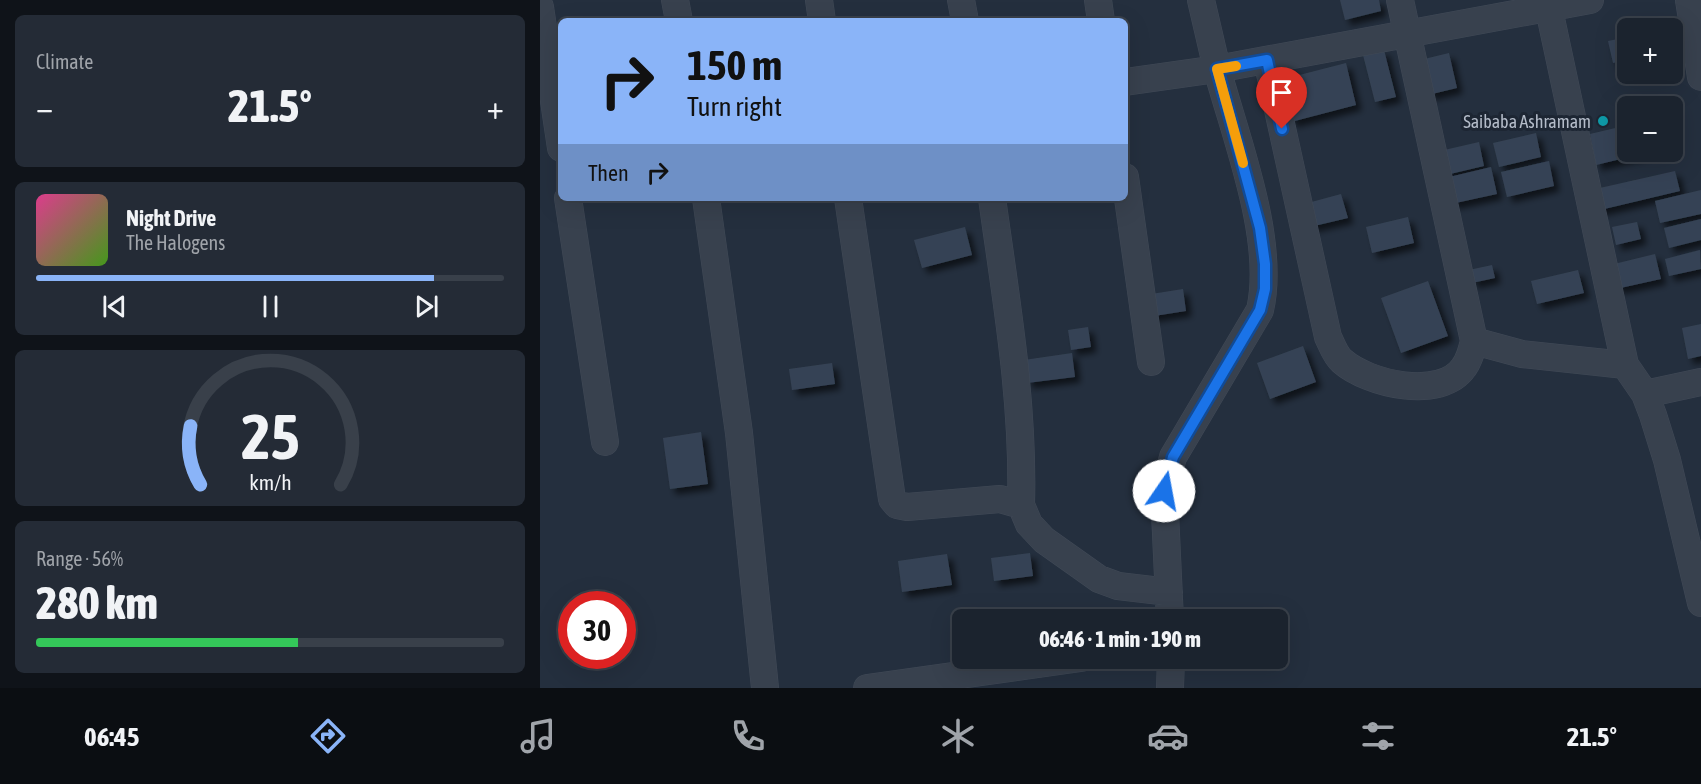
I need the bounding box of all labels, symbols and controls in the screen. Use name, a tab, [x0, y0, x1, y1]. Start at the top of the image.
map controls	[1617, 18, 1683, 162]
button: +	[1617, 18, 1683, 84]
text: 150 m	[687, 41, 782, 89]
icon: right	[588, 42, 666, 120]
text: Climate	[36, 50, 93, 73]
pin	[1256, 67, 1307, 129]
icon: arrive	[1265, 76, 1298, 109]
text: 21.5°	[228, 80, 312, 132]
text: −	[36, 88, 53, 126]
text: +	[487, 88, 504, 126]
text: Turn right	[687, 91, 782, 122]
button: −	[1617, 96, 1683, 162]
place label: Saibaba Ashramam	[1463, 111, 1591, 132]
marker: Saibaba Ashramam	[1596, 114, 1610, 128]
icon: right	[641, 156, 674, 189]
text: Then	[588, 160, 629, 186]
text: Night Drive	[126, 205, 216, 231]
text: The Halogens	[126, 231, 225, 254]
icon: previous	[98, 290, 131, 323]
icon: pause	[254, 290, 287, 323]
icon: next	[410, 290, 443, 323]
text: 25	[241, 401, 299, 472]
position arrow	[1132, 459, 1196, 523]
text: km/h	[249, 470, 291, 495]
text: Range · 56%	[36, 547, 123, 570]
text: 280 km	[36, 577, 158, 629]
speed limit sign: 30	[558, 591, 636, 669]
text: 06:46 · 1 min · 190 m	[1039, 626, 1201, 652]
icon: directions	[307, 715, 349, 757]
icon: music	[517, 715, 559, 757]
icon: phone	[727, 715, 769, 757]
icon: climate	[937, 715, 979, 757]
icon: car	[1147, 715, 1189, 757]
icon: filters	[1357, 715, 1399, 757]
text: 06:45	[84, 721, 140, 752]
text: 21.5°	[1567, 721, 1617, 752]

